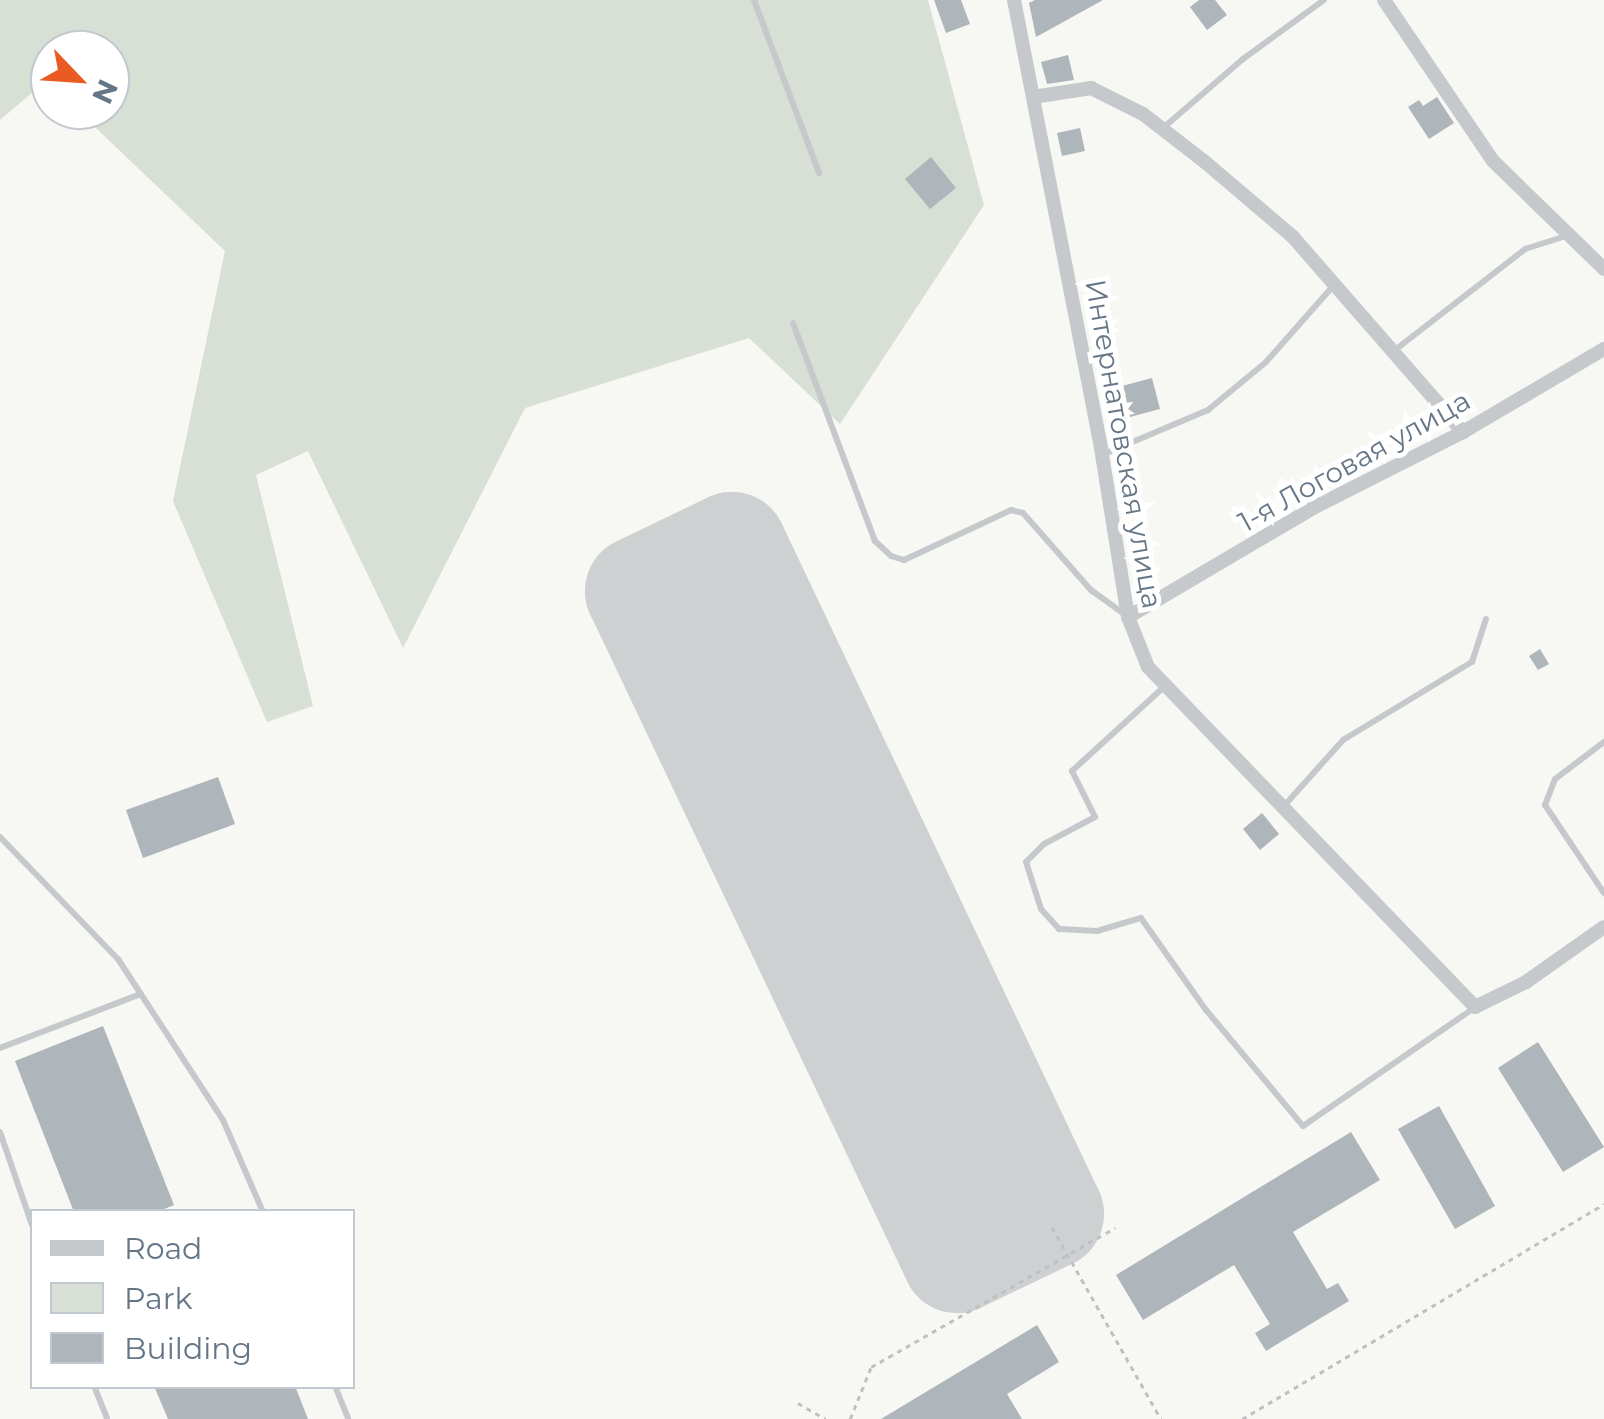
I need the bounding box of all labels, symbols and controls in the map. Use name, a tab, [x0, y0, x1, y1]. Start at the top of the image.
north arrow	[30, 30, 130, 130]
text: N	[85, 74, 126, 109]
street label: Интернатовская улица	[1079, 277, 1169, 611]
street label: 1-я Логовая улица	[1232, 383, 1476, 539]
legend	[30, 1209, 355, 1389]
text: Road	[124, 1230, 202, 1267]
text: Park	[124, 1280, 193, 1317]
text: Building	[124, 1330, 252, 1367]

